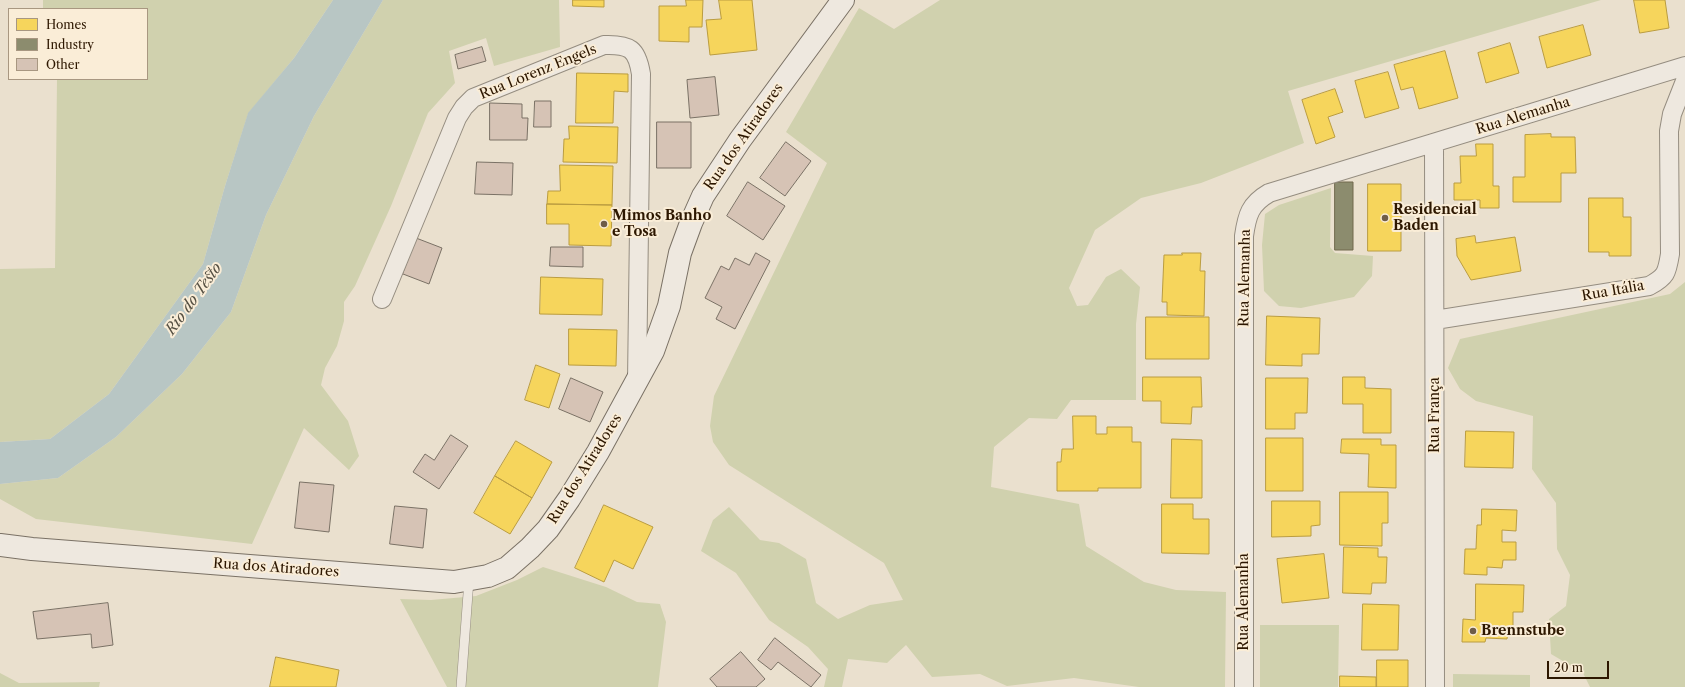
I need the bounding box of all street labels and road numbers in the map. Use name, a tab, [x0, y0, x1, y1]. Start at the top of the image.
street label: Rua Lorenz Engels	[477, 41, 599, 103]
street label: Rua dos Atiradores	[701, 80, 787, 194]
street label: Rua Alemanha	[1474, 94, 1572, 138]
street label: Rua Alemanha	[1236, 229, 1254, 327]
street label: Rua Itália	[1580, 277, 1646, 305]
street label: Rua França	[1427, 377, 1443, 453]
street label: Rua dos Atiradores	[544, 411, 626, 527]
street label: Rua Alemanha	[1236, 553, 1252, 651]
street label: Rua dos Atiradores	[212, 555, 340, 581]

